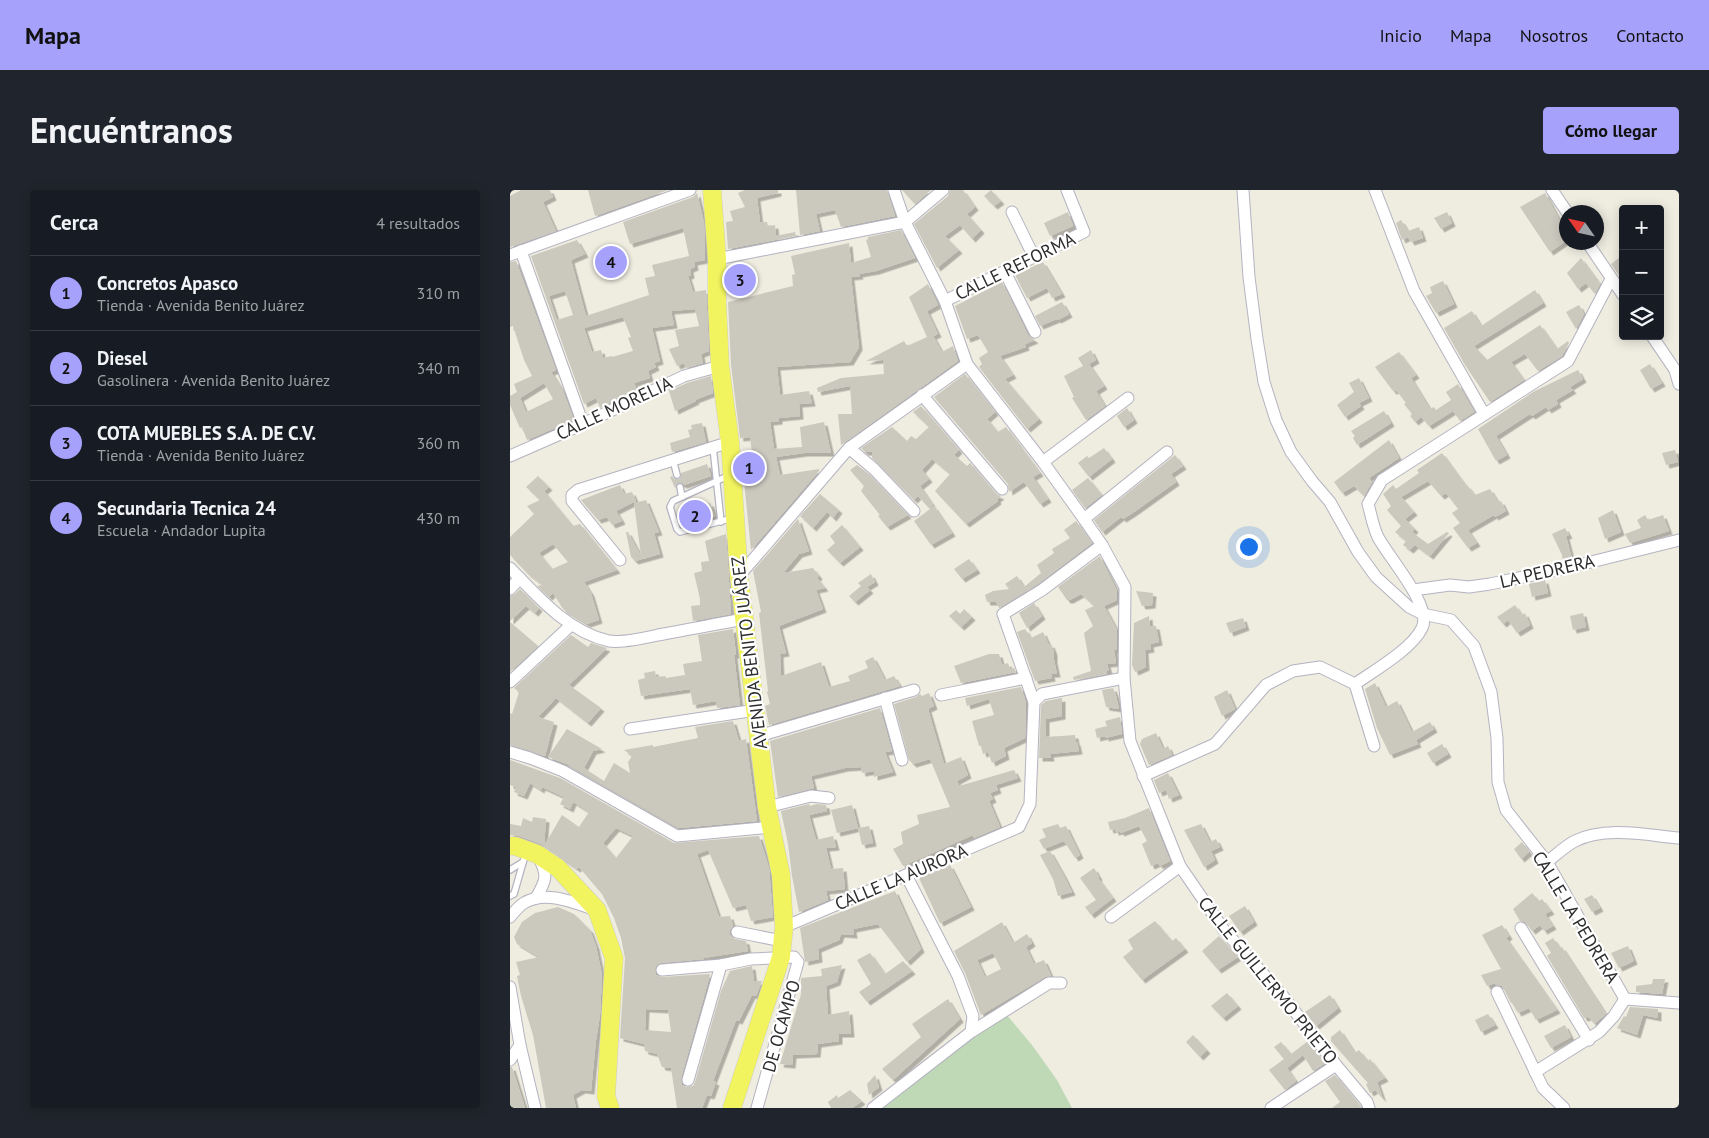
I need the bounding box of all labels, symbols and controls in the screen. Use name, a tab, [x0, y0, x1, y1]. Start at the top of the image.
text: Mapa	[25, 20, 81, 51]
text: Inicio	[1379, 24, 1422, 47]
text: Mapa	[1450, 24, 1492, 47]
text: Nosotros	[1520, 24, 1588, 47]
text: Contacto	[1616, 24, 1684, 47]
text: Encuéntranos	[30, 107, 233, 153]
button: Cómo llegar	[1543, 107, 1679, 154]
north arrow	[1559, 205, 1604, 250]
map controls	[1619, 205, 1664, 340]
button: +	[1619, 205, 1664, 250]
text: Cerca	[50, 209, 99, 236]
text: 4 resultados	[376, 213, 460, 233]
street label: CALLE REFORMA	[951, 227, 1079, 305]
pin: 4	[595, 243, 627, 281]
button: −	[1619, 250, 1664, 295]
pin: 3	[724, 261, 756, 299]
text: Concretos Apasco	[97, 271, 238, 295]
text: 1	[61, 283, 71, 303]
text: 310 m	[417, 283, 460, 303]
text: Tienda · Avenida Benito Juárez	[97, 295, 305, 315]
button: layers	[1619, 295, 1664, 340]
text: Diesel	[97, 346, 147, 370]
text: 2	[61, 358, 71, 378]
text: 340 m	[417, 358, 460, 378]
text: Gasolinera · Avenida Benito Juárez	[97, 370, 330, 390]
street label: CALLE MORELIA	[552, 371, 676, 445]
text: COTA MUEBLES S.A. DE C.V.	[97, 421, 316, 445]
text: 3	[61, 433, 71, 453]
text: 360 m	[417, 433, 460, 453]
text: Tienda · Avenida Benito Juárez	[97, 445, 305, 465]
pin: 1	[733, 449, 765, 487]
text: Secundaria Tecnica 24	[97, 496, 276, 520]
pin: 2	[679, 497, 711, 535]
text: 4	[61, 508, 71, 528]
text: 430 m	[417, 508, 460, 528]
text: Escuela · Andador Lupita	[97, 520, 266, 540]
your location	[1236, 534, 1262, 560]
street label: LA PEDRERA	[1497, 549, 1597, 593]
street label: AVENIDA BENITO JUÁREZ	[726, 555, 772, 751]
street label: CALLE LA AURORA	[831, 838, 971, 915]
street label: CALLE LA PEDRERA	[1528, 847, 1625, 988]
street label: CALLE GUILLERMO PRIETO	[1193, 892, 1343, 1068]
street label: DE OCAMPO	[757, 977, 805, 1075]

